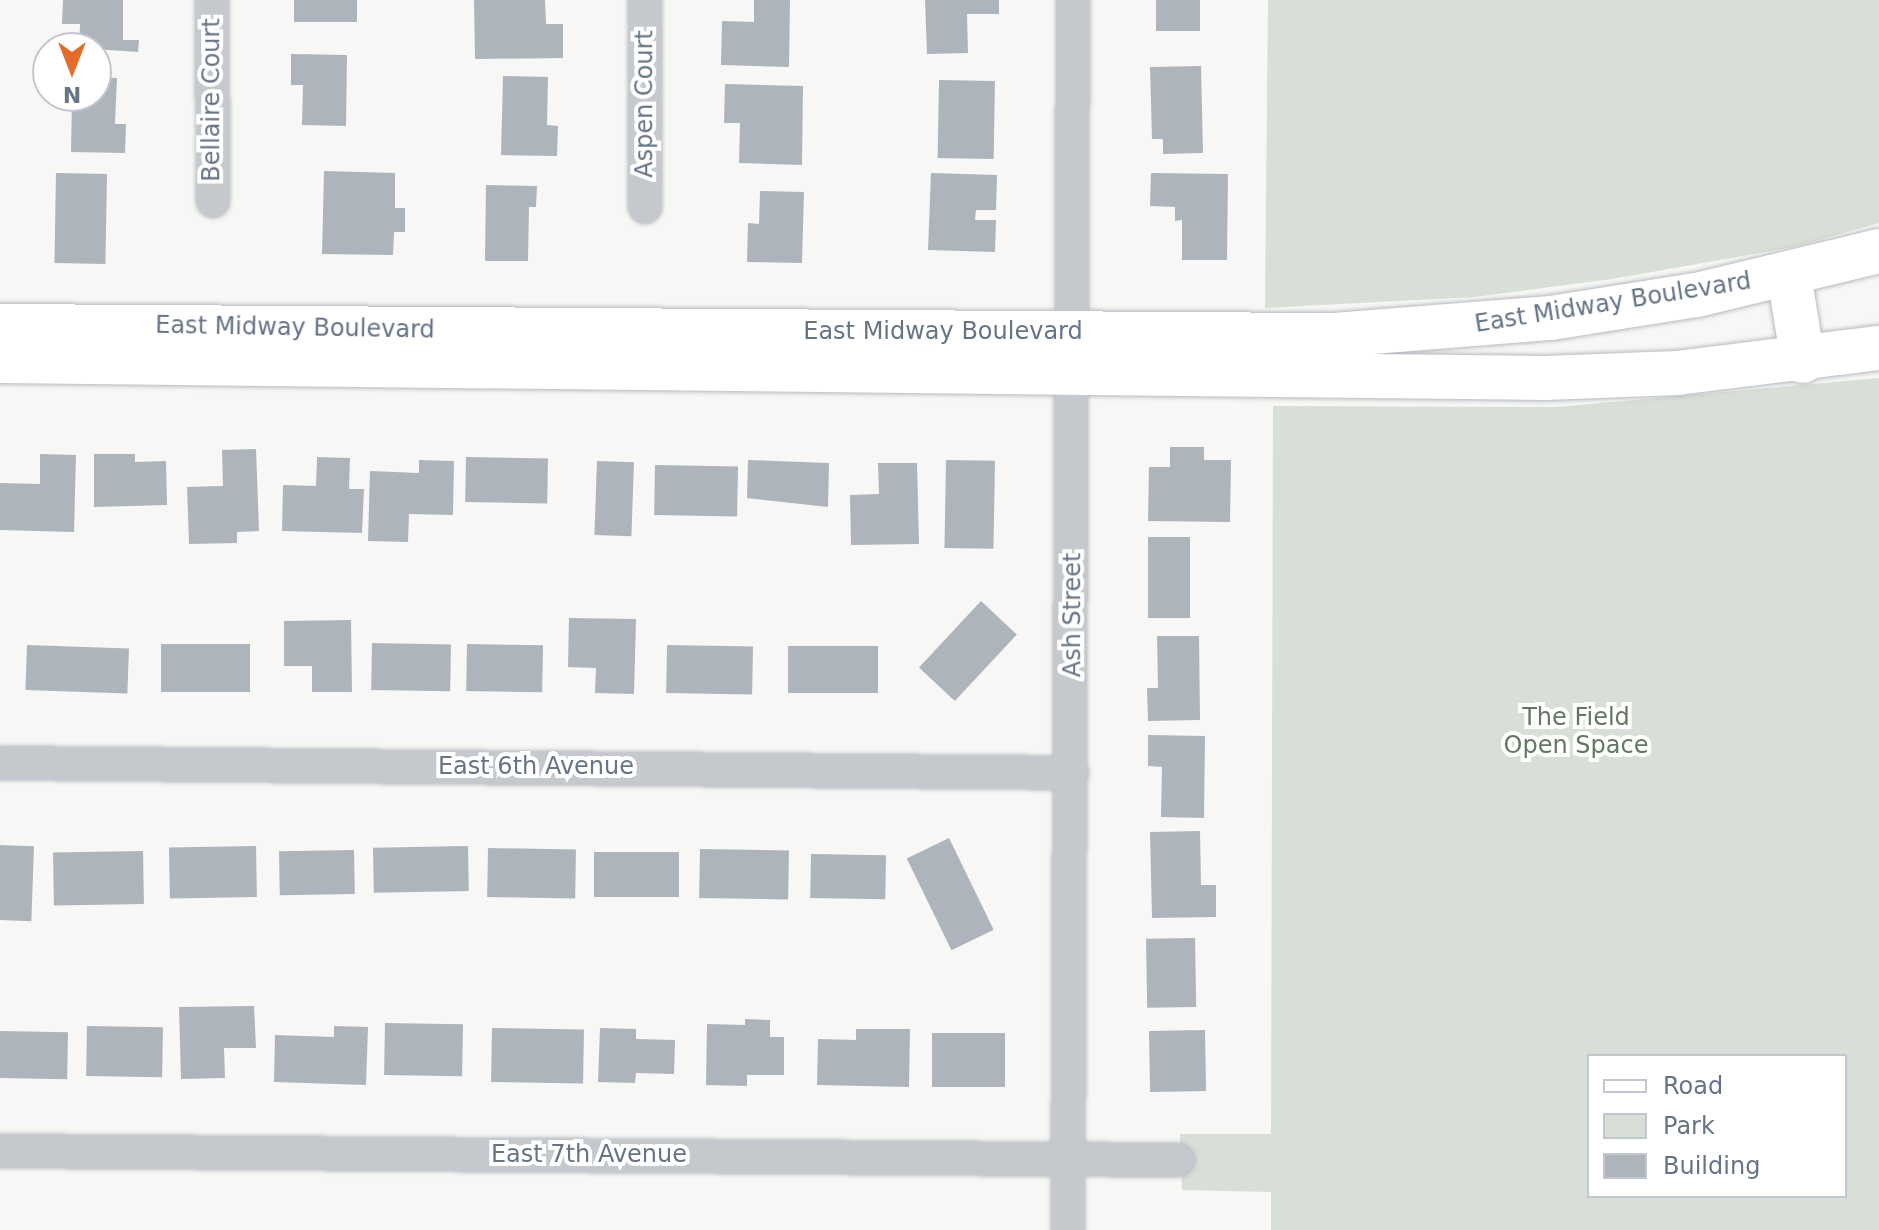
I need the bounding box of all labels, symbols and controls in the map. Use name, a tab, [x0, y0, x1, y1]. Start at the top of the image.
street label: Bellaire Court	[198, 18, 226, 182]
street label: Aspen Court	[631, 30, 659, 178]
north arrow	[32, 32, 112, 112]
text: N	[63, 82, 81, 107]
street label: East Midway Boulevard	[1473, 267, 1753, 339]
street label: East Midway Boulevard	[155, 311, 435, 345]
street label: East Midway Boulevard	[803, 318, 1083, 346]
street label: Ash Street	[1059, 553, 1087, 677]
park label: The Field Open Space	[1504, 704, 1648, 760]
street label: East 6th Avenue	[438, 753, 634, 781]
legend	[1587, 1054, 1847, 1198]
text: Road	[1663, 1072, 1723, 1100]
text: Park	[1663, 1112, 1715, 1140]
street label: East 7th Avenue	[491, 1141, 687, 1169]
text: Building	[1663, 1152, 1760, 1180]

